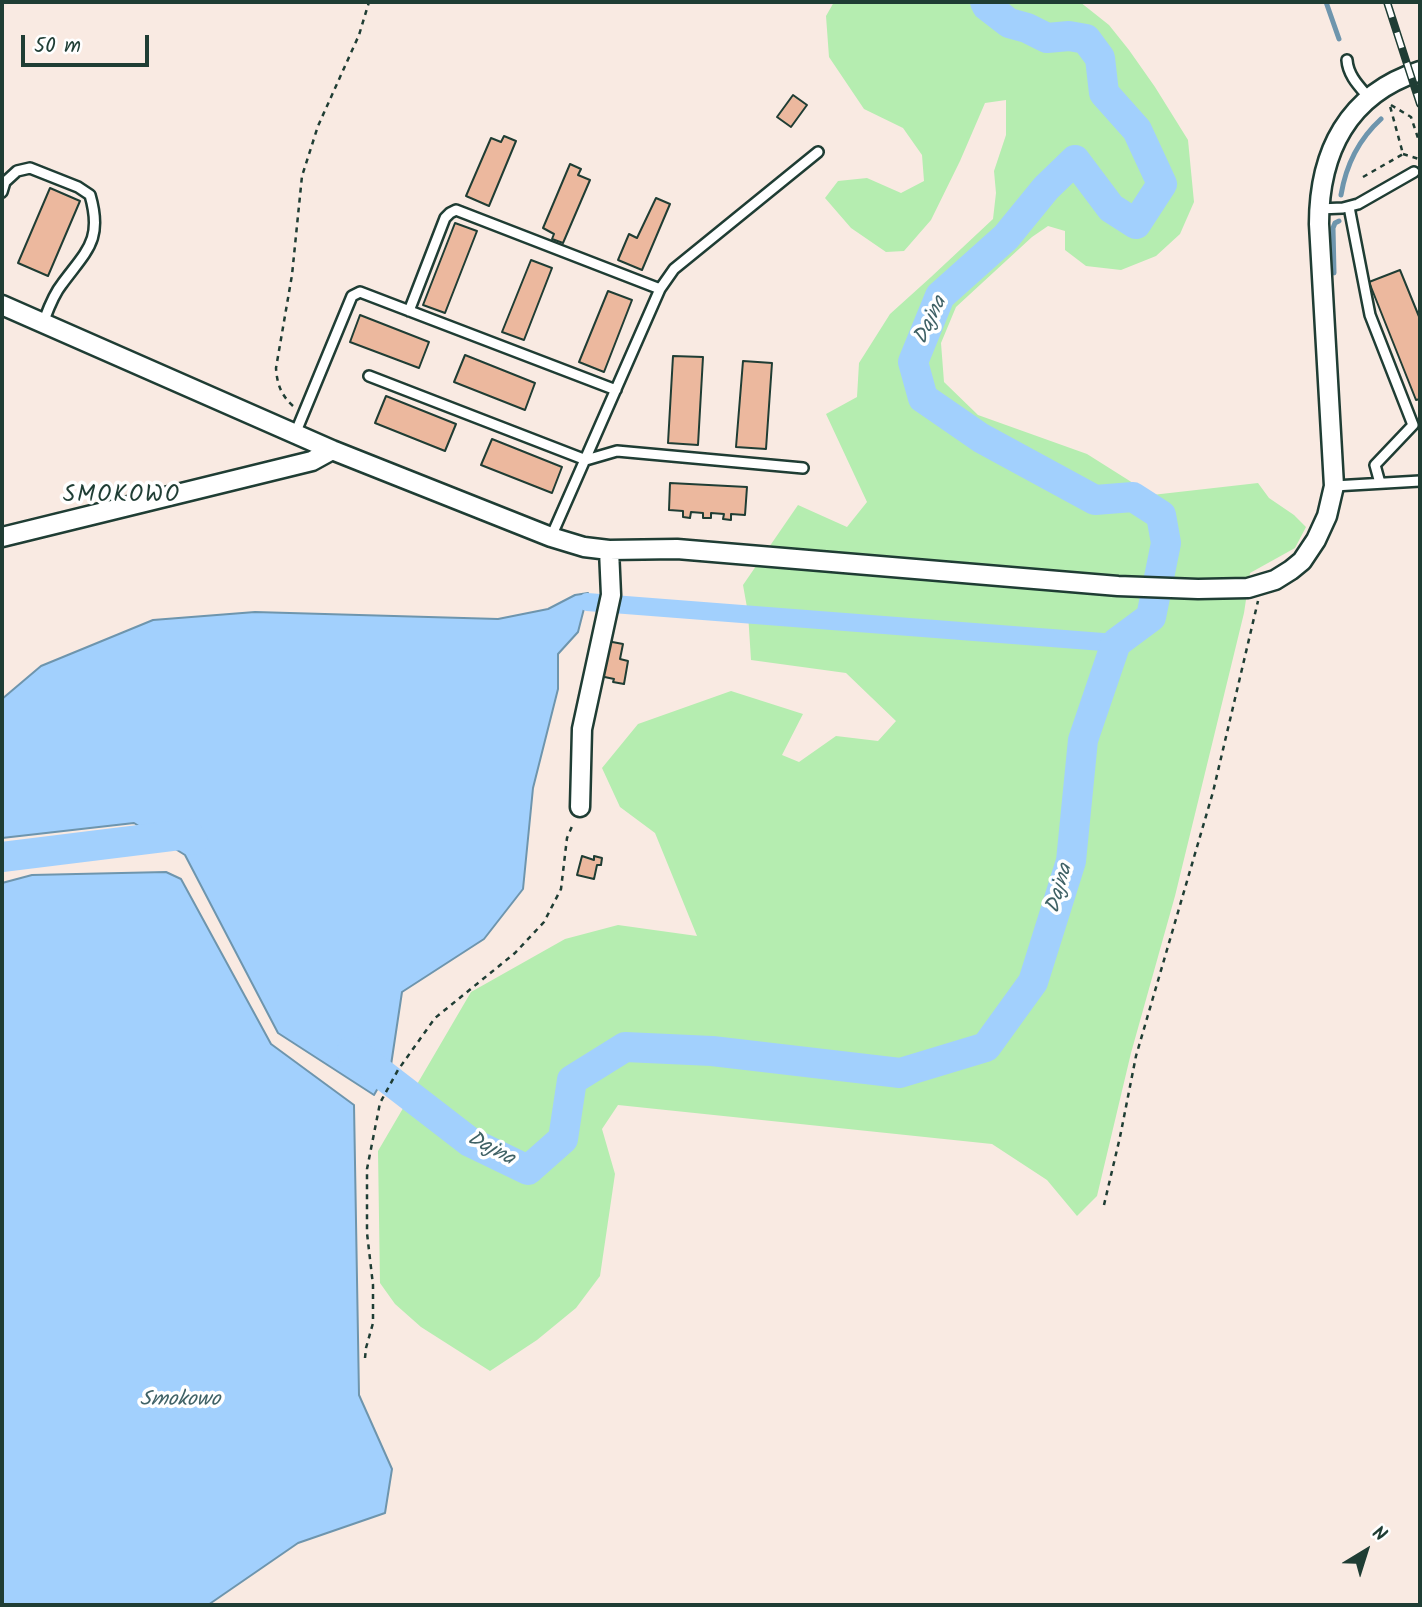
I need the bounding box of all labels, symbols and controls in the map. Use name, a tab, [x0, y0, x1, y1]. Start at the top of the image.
scale bar	[24, 21, 152, 65]
text: 50 m	[34, 30, 81, 63]
water label: Dajna	[910, 293, 954, 349]
district label: SMOKOWO	[64, 483, 180, 511]
water label: Dajna	[1042, 862, 1080, 916]
water label: Dajna	[462, 1127, 518, 1173]
water label: Smokowo	[140, 1388, 220, 1414]
north arrow	[1331, 1516, 1401, 1586]
text: N	[1365, 1519, 1393, 1550]

